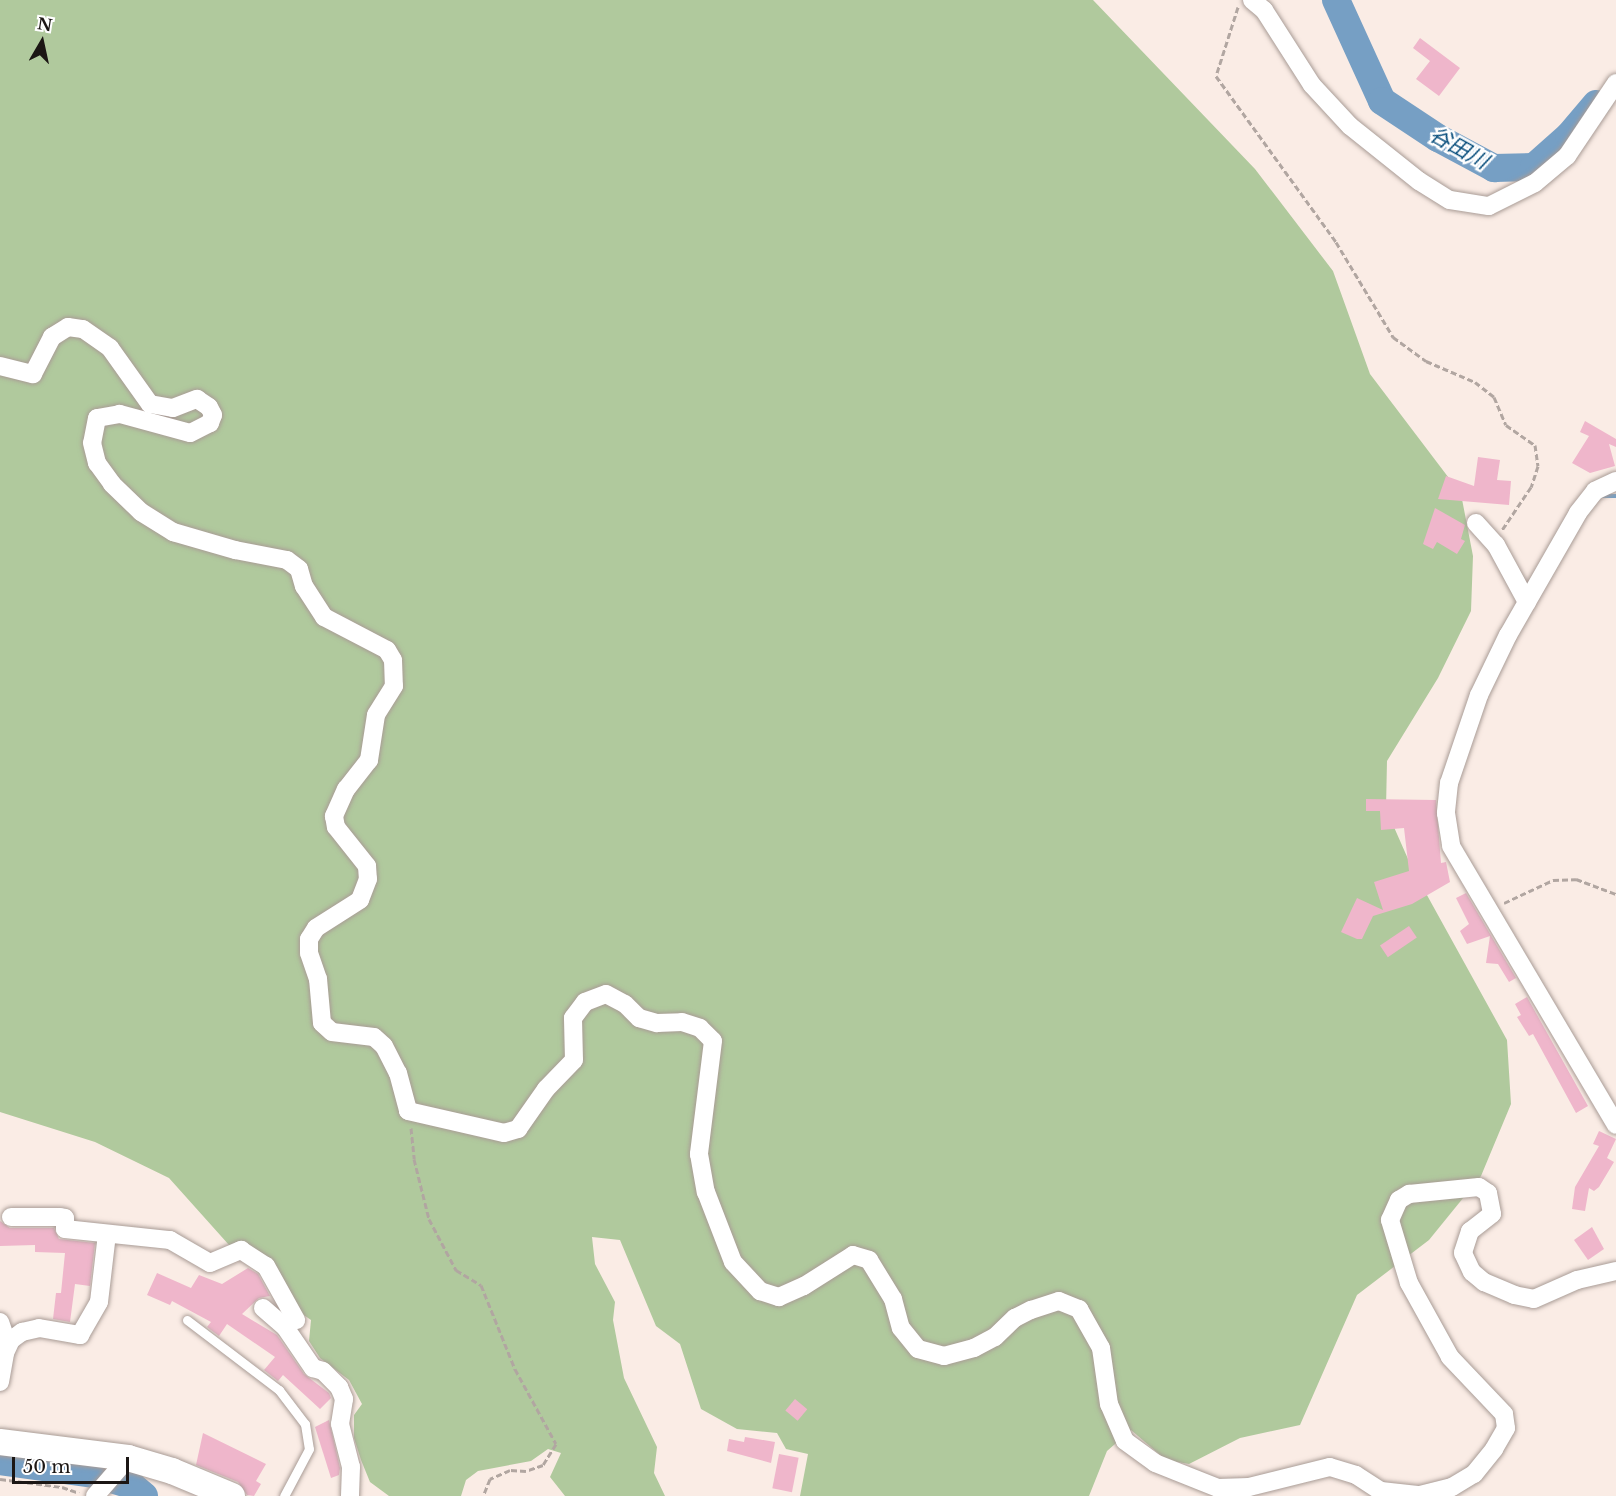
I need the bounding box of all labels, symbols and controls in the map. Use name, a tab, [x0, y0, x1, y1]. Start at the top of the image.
north arrow	[12, 12, 72, 72]
text: N	[36, 13, 54, 35]
water label: 谷田川	[1425, 122, 1493, 174]
scale bar	[15, 1445, 132, 1483]
text: 50 m	[23, 1456, 71, 1478]

